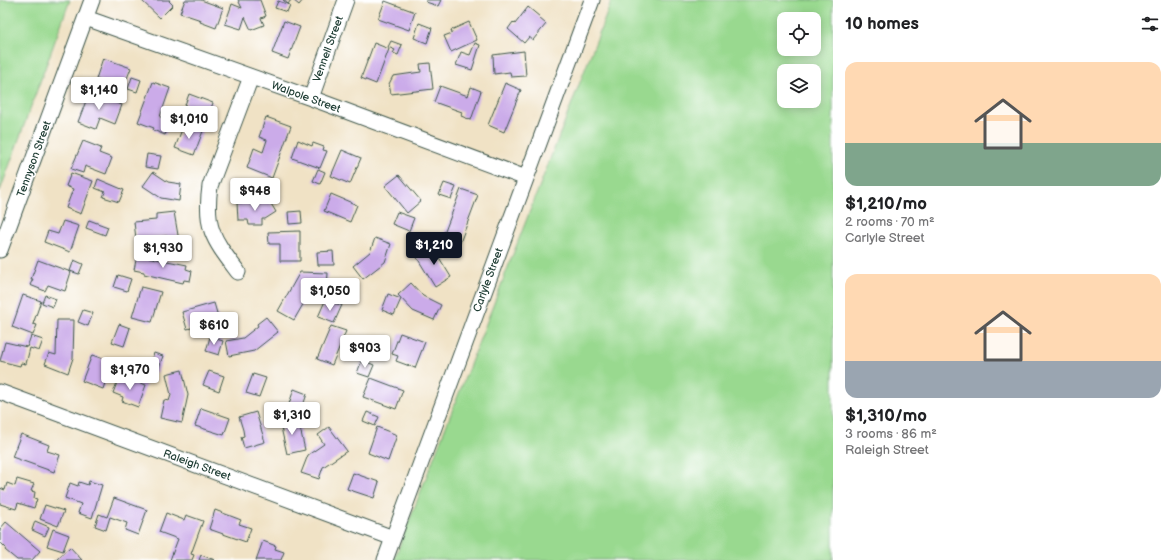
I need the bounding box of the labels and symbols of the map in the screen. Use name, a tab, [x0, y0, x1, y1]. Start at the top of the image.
street label: Vennell Street	[310, 14, 346, 84]
pin: $1,140	[66, 77, 132, 111]
street label: Walpole Street	[270, 78, 343, 116]
pin: $1,010	[156, 106, 222, 140]
street label: Tennyson Street	[14, 119, 54, 199]
pin: $948	[231, 178, 279, 212]
pin: $1,210	[401, 232, 467, 266]
pin: $1,930	[130, 235, 196, 269]
street label: Carlyle Street	[470, 246, 506, 314]
pin: $1,050	[297, 278, 363, 312]
pin: $610	[190, 312, 238, 346]
pin: $903	[341, 335, 389, 369]
pin: $1,970	[97, 357, 163, 391]
pin: $1,310	[259, 402, 325, 436]
street label: Raleigh Street	[161, 447, 233, 483]

